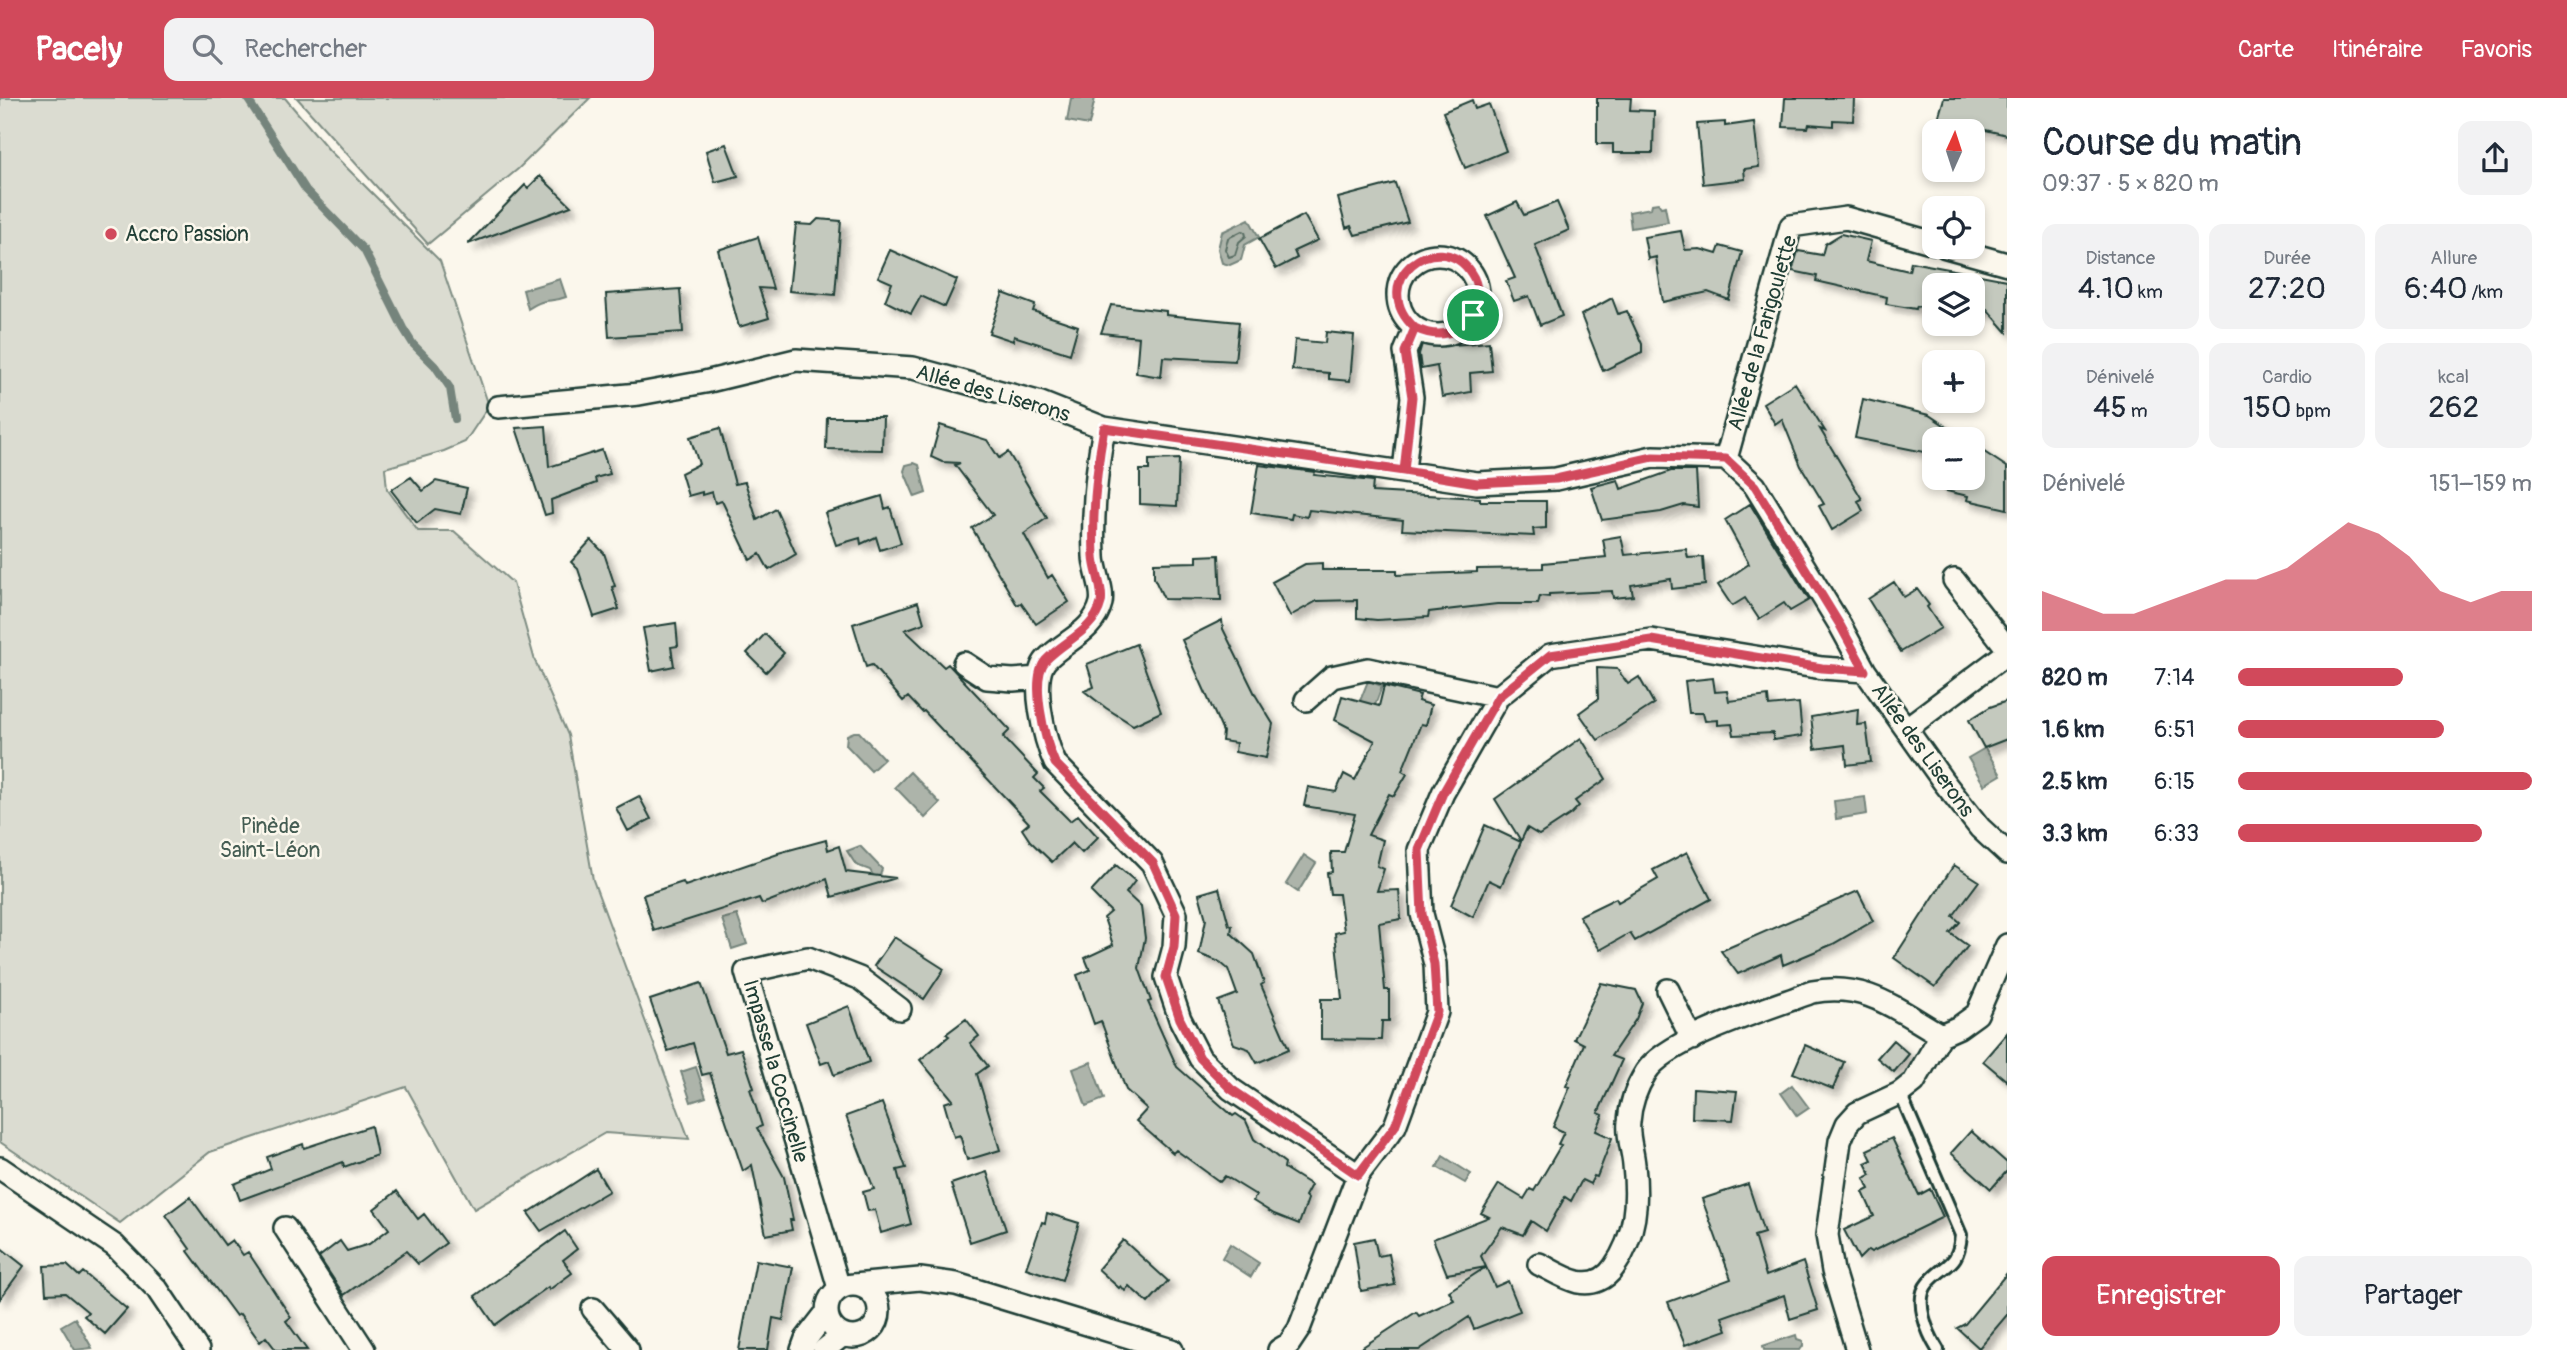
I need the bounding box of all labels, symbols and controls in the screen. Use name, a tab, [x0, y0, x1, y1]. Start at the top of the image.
search box	[164, 18, 654, 81]
text: Pacely	[35, 29, 122, 70]
icon: search	[188, 30, 226, 68]
text: Rechercher	[244, 33, 367, 65]
text: Carte	[2238, 35, 2294, 64]
text: Itinéraire	[2332, 35, 2423, 64]
text: Favoris	[2461, 35, 2532, 64]
north arrow	[1922, 119, 1984, 182]
map controls	[1922, 119, 1985, 490]
text: Course du matin	[2042, 119, 2302, 167]
button: share	[2458, 121, 2532, 195]
text: 09:37 · 5 × 820 m	[2042, 169, 2219, 198]
button: locate	[1922, 196, 1985, 259]
place label: Accro Passion	[125, 221, 249, 248]
marker: Accro Passion	[103, 226, 119, 242]
street label: Allée de la Farigoulette	[1722, 232, 1803, 434]
text: Distance	[2086, 246, 2155, 270]
text: Durée	[2263, 246, 2311, 270]
text: Allure	[2430, 246, 2477, 270]
text: 4.10	[2078, 270, 2134, 307]
text: 27:20	[2248, 270, 2326, 307]
text: 6:40	[2404, 270, 2467, 307]
button: layers	[1922, 273, 1985, 336]
text: km	[2134, 280, 2163, 304]
text: /km	[2467, 280, 2503, 304]
pin	[1443, 285, 1503, 345]
icon: arrive	[1454, 296, 1492, 334]
button: +	[1922, 350, 1985, 413]
street label: Allée des Liserons	[913, 359, 1074, 429]
text: Dénivelé	[2086, 365, 2155, 389]
text: Cardio	[2262, 365, 2312, 389]
text: kcal	[2438, 365, 2469, 389]
text: 45	[2093, 389, 2127, 426]
text: 150	[2243, 389, 2292, 426]
text: 262	[2428, 389, 2479, 426]
text: m	[2127, 399, 2148, 423]
text: bpm	[2292, 399, 2331, 423]
button: −	[1922, 427, 1985, 490]
text: Dénivelé	[2042, 469, 2126, 498]
text: 151–159 m	[2429, 469, 2532, 498]
text: 820 m	[2042, 663, 2108, 692]
text: 7:14	[2154, 663, 2195, 692]
street label: Allée des Liserons	[1865, 678, 1981, 823]
text: 1.6 km	[2042, 715, 2104, 744]
text: 6:51	[2154, 715, 2195, 744]
text: 2.5 km	[2042, 767, 2107, 796]
text: 6:15	[2154, 767, 2195, 796]
park label: Pinède Saint-Léon	[220, 813, 320, 864]
text: 3.3 km	[2042, 819, 2108, 848]
text: 6:33	[2154, 819, 2199, 848]
street label: Impasse la Coccinelle	[737, 977, 815, 1166]
button: Enregistrer	[2042, 1256, 2280, 1336]
button: Partager	[2294, 1256, 2532, 1336]

